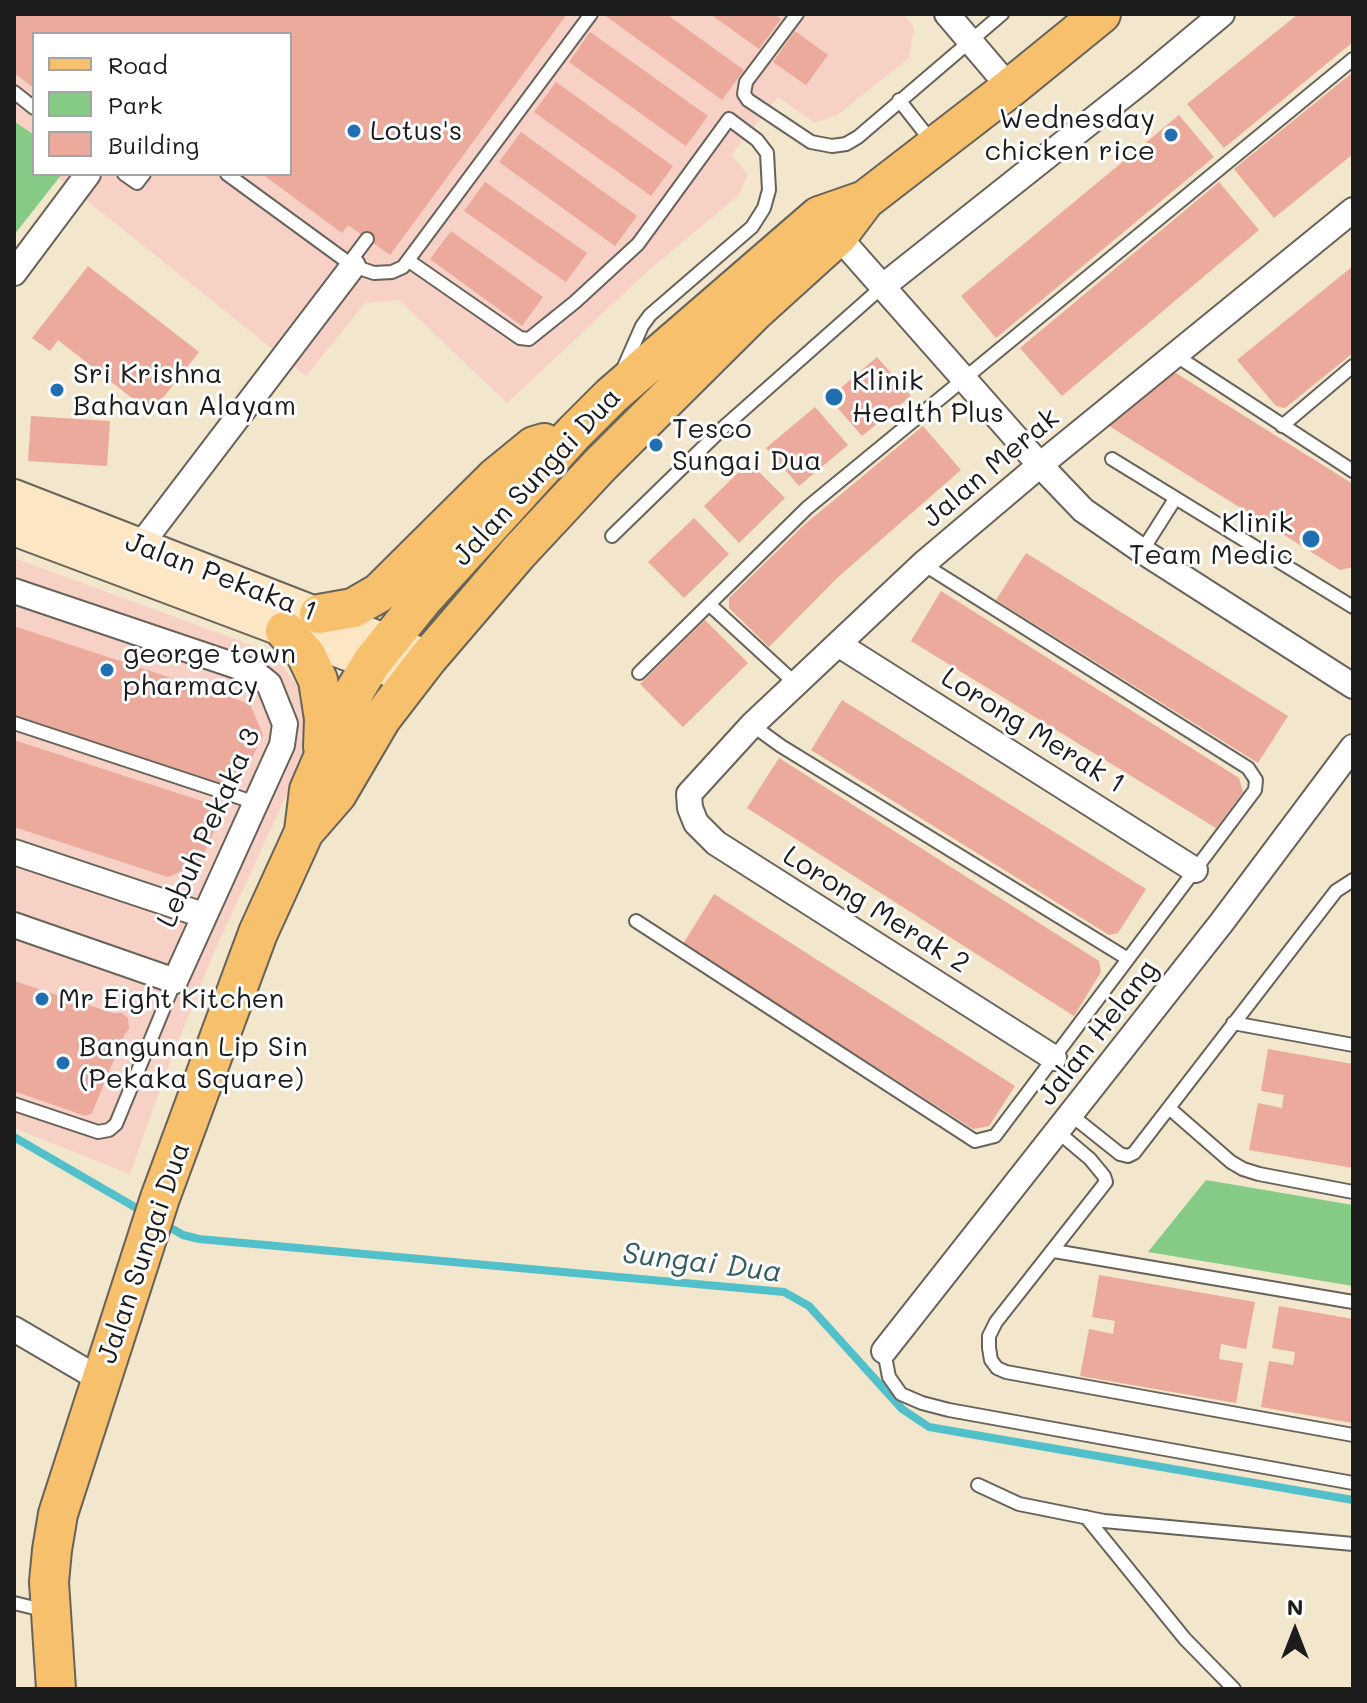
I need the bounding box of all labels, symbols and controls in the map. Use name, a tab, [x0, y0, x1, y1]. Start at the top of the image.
legend	[32, 32, 292, 176]
text: Road	[108, 49, 168, 80]
text: Park	[108, 89, 162, 120]
place label: Wednesday chicken rice	[985, 102, 1155, 168]
place label: Lotus's	[370, 114, 462, 148]
marker: Lotus's	[345, 122, 363, 140]
marker: Wednesday chicken rice	[1162, 126, 1180, 144]
text: Building	[108, 129, 199, 160]
place label: Sri Krishna Bahavan Alayam	[73, 357, 296, 423]
place label: Klinik Health Plus	[852, 364, 1004, 430]
marker: Sri Krishna Bahavan Alayam	[48, 381, 66, 399]
street label: Jalan Sungai Dua	[446, 381, 628, 573]
marker: Klinik Health Plus	[823, 386, 845, 408]
street label: Jalan Merak	[916, 401, 1066, 535]
place label: Tesco Sungai Dua	[672, 412, 822, 478]
marker: Tesco Sungai Dua	[647, 436, 665, 454]
place label: Klinik Team Medic	[1129, 506, 1293, 572]
street label: Jalan Pekaka 1	[121, 525, 321, 629]
marker: Klinik Team Medic	[1300, 528, 1322, 550]
place label: george town pharmacy	[123, 637, 296, 703]
marker: george town pharmacy	[98, 661, 116, 679]
street label: Lorong Merak 1	[935, 661, 1131, 801]
street label: Lebuh Pekaka 3	[150, 723, 268, 933]
street label: Lorong Merak 2	[777, 839, 975, 981]
street label: Jalan Helang	[1031, 954, 1165, 1112]
place label: Mr Eight Kitchen	[58, 982, 284, 1016]
marker: Mr Eight Kitchen	[33, 990, 51, 1008]
place label: Bangunan Lip Sin (Pekaka Square)	[79, 1030, 308, 1096]
marker: Bangunan Lip Sin (Pekaka Square)	[54, 1054, 72, 1072]
street label: Jalan Sungai Dua	[90, 1138, 198, 1368]
water label: Sungai Dua	[620, 1235, 784, 1291]
north arrow	[1255, 1591, 1335, 1671]
text: N	[1287, 1592, 1303, 1621]

